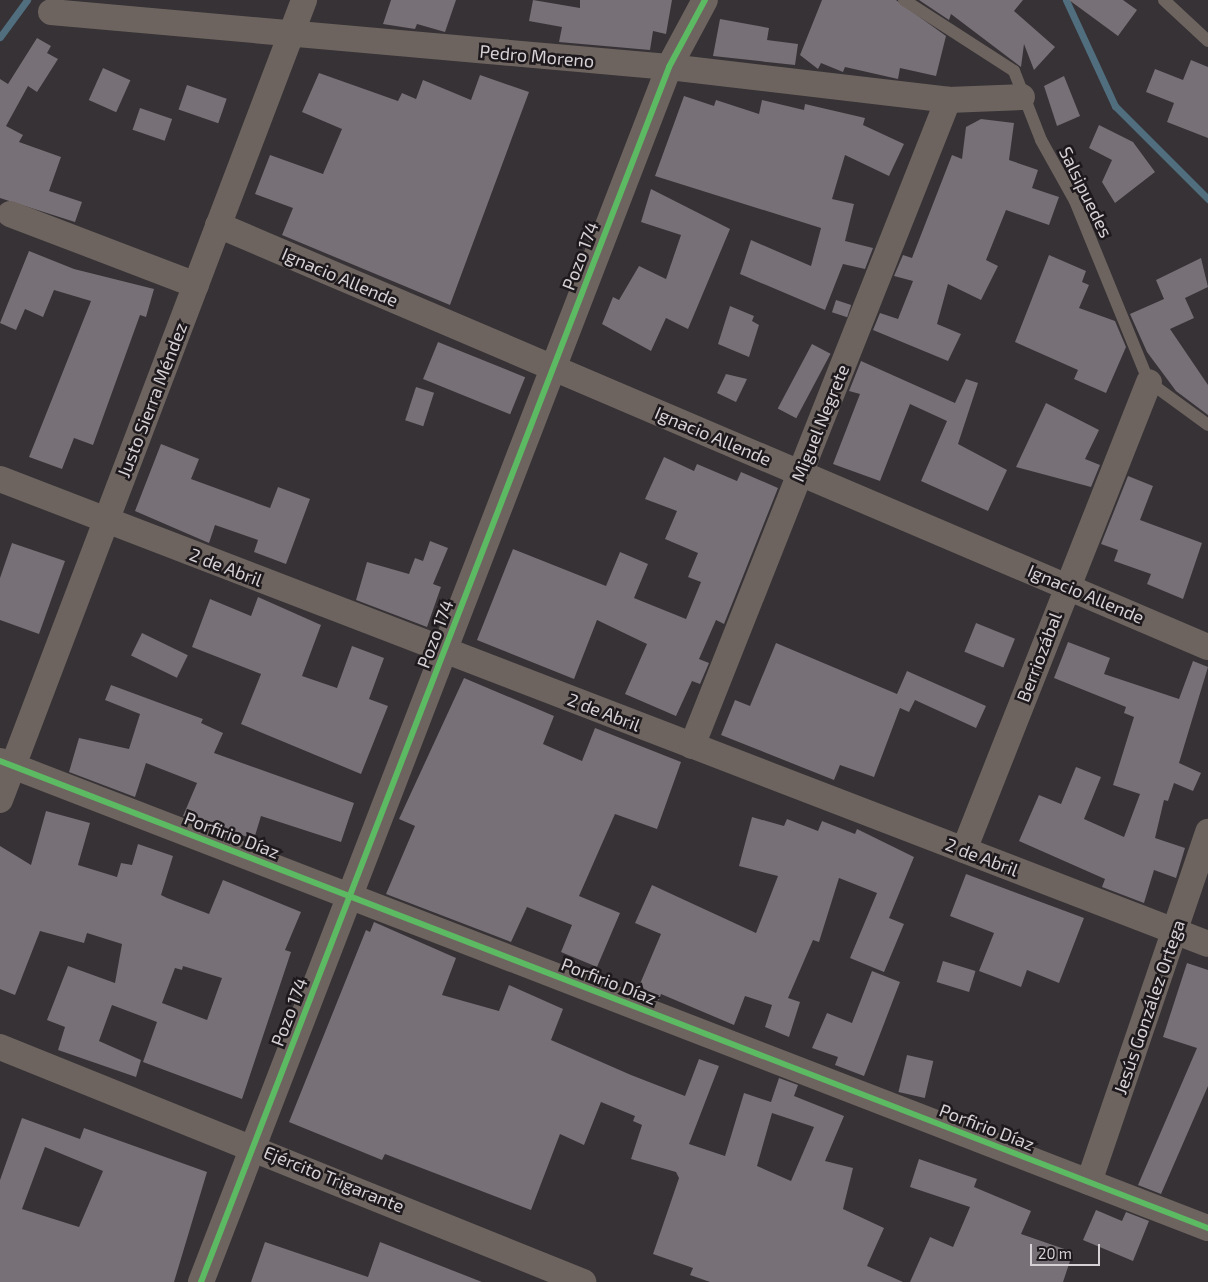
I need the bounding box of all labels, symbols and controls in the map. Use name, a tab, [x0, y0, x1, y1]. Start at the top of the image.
street label: Pedro Moreno	[479, 40, 595, 72]
street label: Salsipuedes	[1055, 143, 1117, 241]
street label: Pozo 174	[557, 219, 603, 293]
street label: Ignacio Allende	[278, 243, 402, 311]
street label: Justo Sierra Méndez	[112, 319, 192, 481]
street label: Miguel Negrete	[787, 361, 853, 485]
street label: Ignacio Allende	[651, 402, 775, 470]
street label: 2 de Abril	[186, 543, 266, 591]
street label: Ignacio Allende	[1024, 560, 1148, 628]
street label: Pozo 174	[412, 597, 458, 671]
street label: Berriozábal	[1012, 609, 1066, 705]
street label: 2 de Abril	[564, 688, 644, 736]
street label: Porfirio Díaz	[181, 807, 283, 863]
street label: 2 de Abril	[942, 833, 1022, 881]
street label: Jesús González Ortega	[1109, 917, 1189, 1097]
street label: Porfirio Díaz	[558, 953, 660, 1009]
street label: Pozo 174	[266, 975, 312, 1049]
street label: Porfirio Díaz	[936, 1099, 1038, 1155]
street label: Ejército Trigarante	[260, 1141, 408, 1217]
scale bar	[1033, 1234, 1103, 1266]
text: 20 m	[1038, 1244, 1072, 1262]

